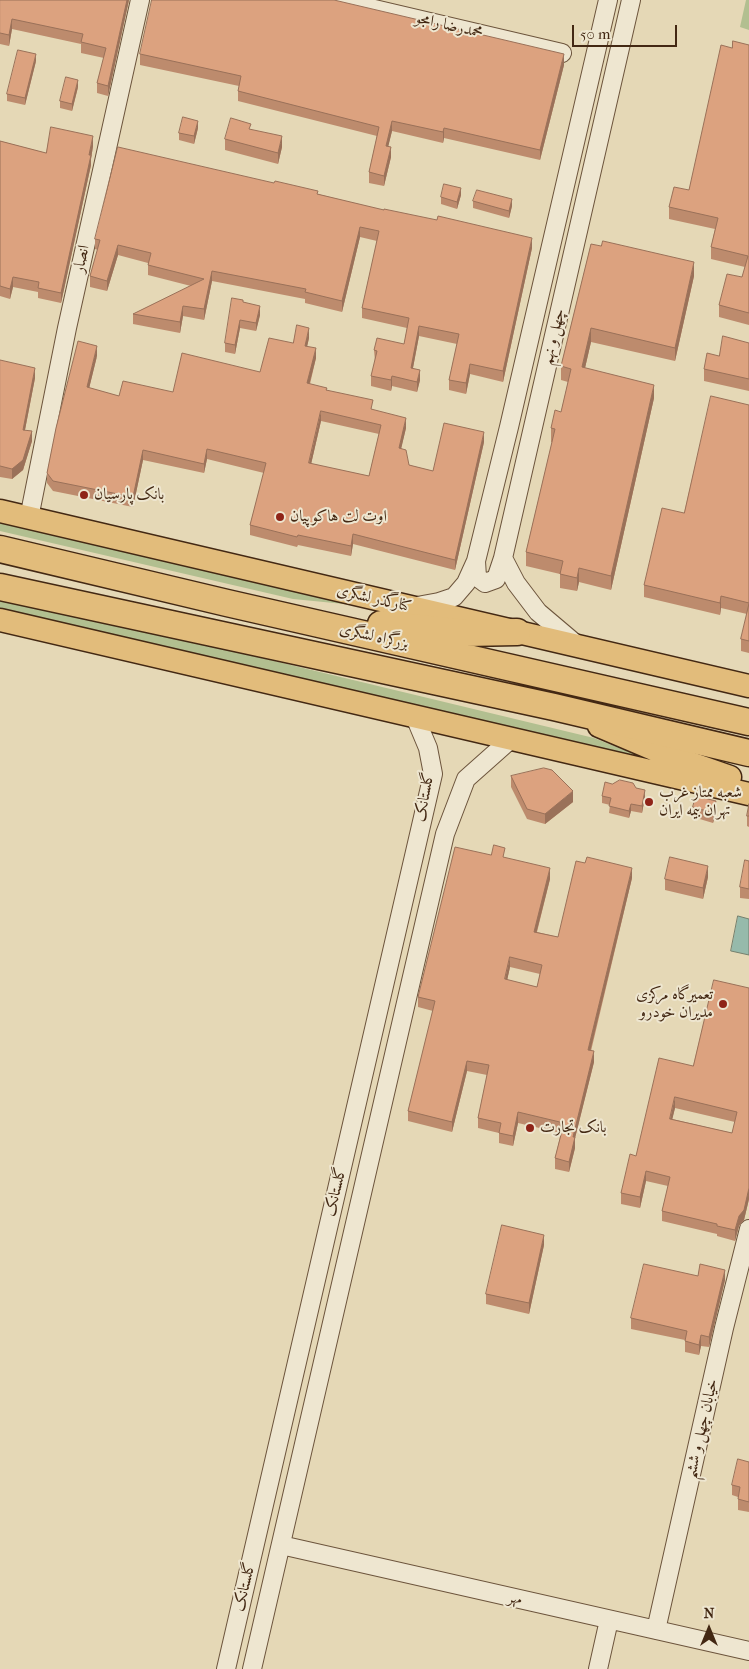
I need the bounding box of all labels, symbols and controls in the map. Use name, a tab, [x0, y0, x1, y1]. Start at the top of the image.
street label: محمدرضا رامجو	[413, 9, 485, 43]
scale bar	[574, 15, 679, 47]
text: 50 m	[580, 25, 610, 43]
street label: انصار	[70, 243, 94, 275]
street label: چهل و نهم	[538, 307, 570, 367]
place label: بانک پارسیان	[94, 485, 164, 505]
marker: بانک پارسیان	[78, 489, 90, 501]
place label: اوت لت هاکوپیان	[290, 507, 387, 527]
marker: اوت لت هاکوپیان	[274, 511, 286, 523]
street label: کنارگذر لشگری	[335, 581, 413, 617]
street label: بزرگراه لشگری	[338, 620, 410, 654]
street label: گلستانک	[411, 771, 439, 823]
place label: شعبه ممتاز غرب تهران بیمه ایران	[659, 783, 742, 821]
marker: شعبه ممتاز غرب تهران بیمه ایران	[643, 796, 655, 808]
place label: تعمیرگاه مرکزی مدیران خودرو	[636, 985, 713, 1023]
marker: تعمیرگاه مرکزی مدیران خودرو	[717, 998, 729, 1010]
place label: بانک تجارت	[540, 1118, 606, 1138]
marker: بانک تجارت	[524, 1122, 536, 1134]
street label: گلستانک	[321, 1165, 351, 1219]
street label: خیابان چهل و ششم	[681, 1377, 723, 1481]
street label: گلستانک	[230, 1560, 260, 1614]
street label: مهر	[506, 1588, 524, 1610]
north arrow	[684, 1604, 734, 1654]
text: N	[704, 1605, 714, 1622]

